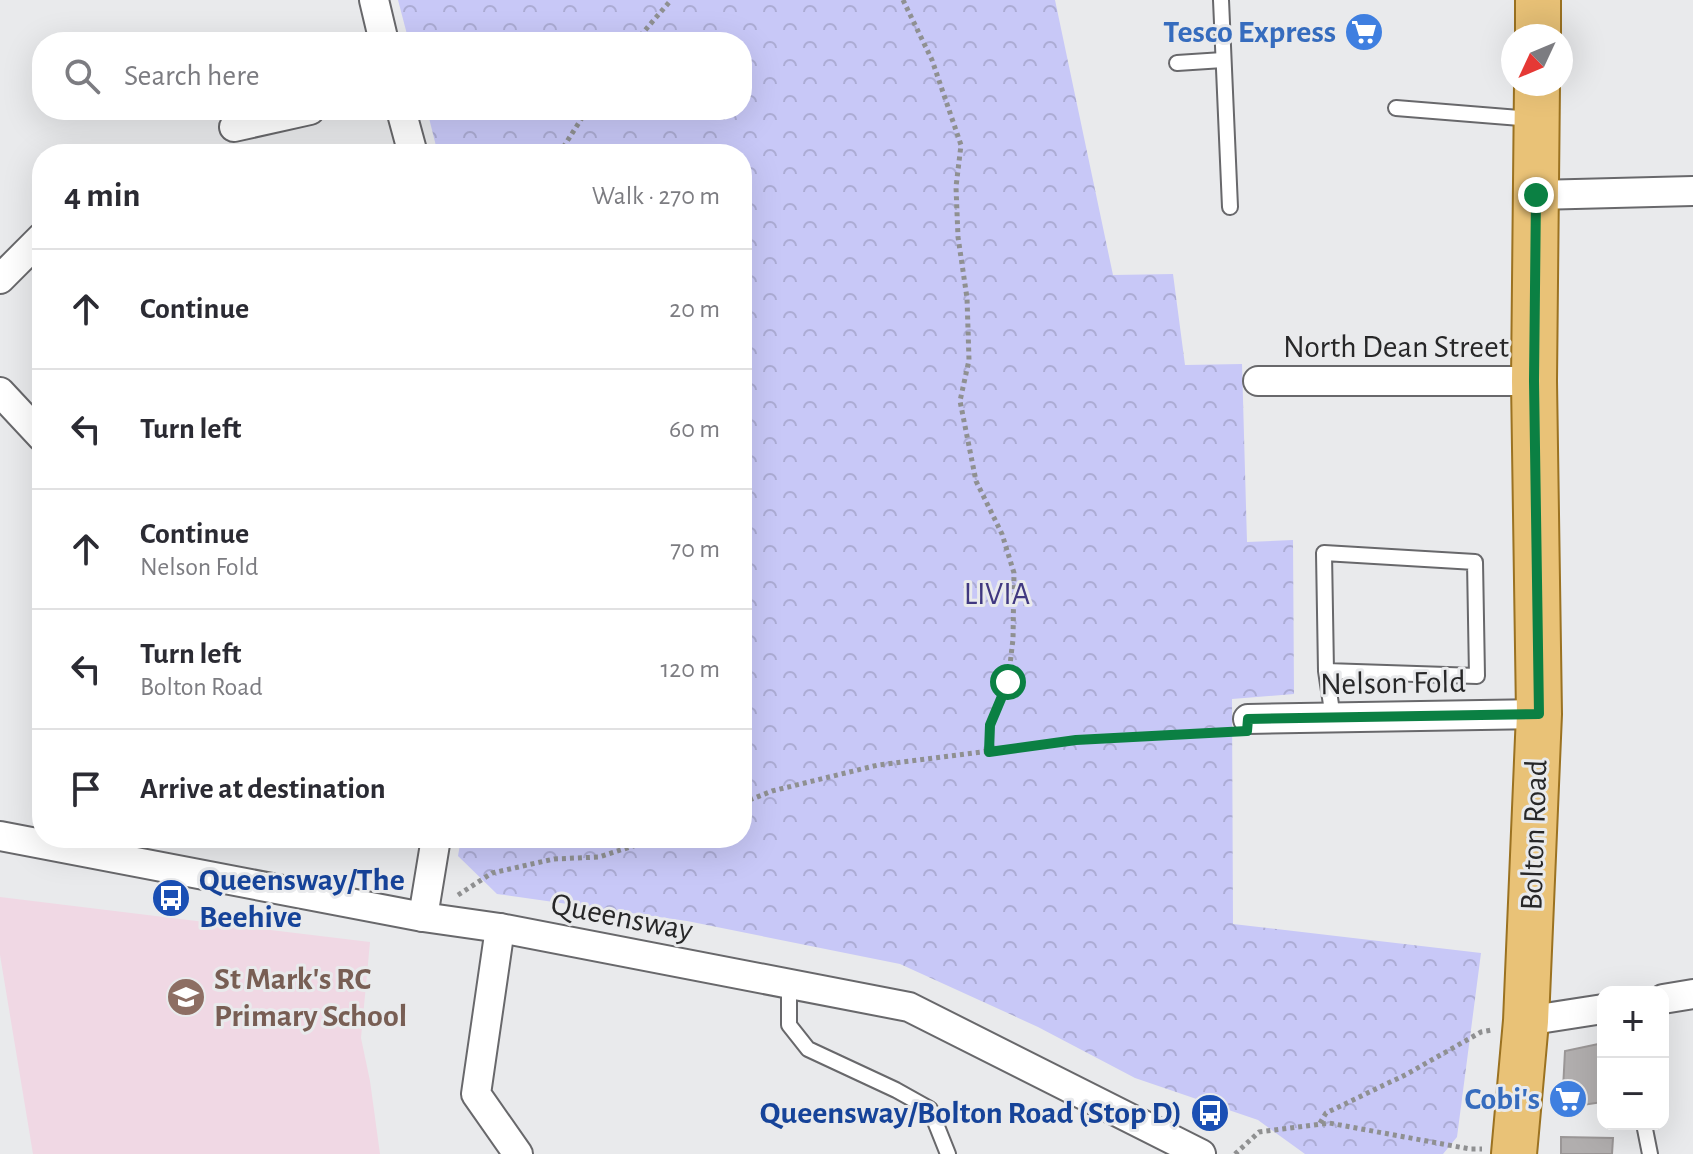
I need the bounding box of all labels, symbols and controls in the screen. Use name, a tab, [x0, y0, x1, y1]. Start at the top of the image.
supermarket icon: Tesco Express	[1343, 11, 1385, 53]
place label: Tesco Express	[1163, 16, 1336, 48]
north arrow	[1501, 24, 1573, 96]
search box	[32, 32, 752, 120]
icon: search	[60, 54, 104, 98]
text: Search here	[124, 61, 260, 91]
route end	[1518, 177, 1554, 213]
text: 4 min	[64, 179, 141, 213]
text: Walk · 270 m	[592, 183, 720, 209]
icon: ahead	[64, 287, 108, 331]
text: Continue	[140, 294, 249, 324]
text: 20 m	[669, 296, 720, 322]
street label: North Dean Street	[1283, 331, 1509, 363]
icon: left	[64, 407, 108, 451]
text: Turn left	[140, 414, 241, 444]
text: 60 m	[669, 416, 720, 442]
text: Continue	[140, 519, 249, 549]
icon: ahead	[64, 527, 108, 571]
text: 70 m	[670, 536, 720, 562]
text: Nelson Fold	[140, 554, 258, 580]
park label: LIVIA	[964, 578, 1030, 610]
text: Turn left	[140, 639, 241, 669]
icon: left	[64, 647, 108, 691]
text: 120 m	[660, 656, 720, 682]
route start	[990, 664, 1026, 700]
street label: Nelson Fold	[1320, 666, 1466, 700]
text: Bolton Road	[140, 674, 263, 700]
street label: Bolton Road	[1515, 759, 1553, 911]
icon: arrive	[64, 767, 108, 811]
text: Arrive at destination	[140, 774, 386, 804]
place label: Queensway/The Beehive	[199, 864, 405, 933]
bus stop icon: Queensway/The Beehive	[150, 877, 192, 919]
street label: Queensway	[548, 888, 696, 946]
place label: St Mark's RC Primary School	[214, 963, 407, 1032]
school or university icon: St Mark's RC Primary School	[165, 976, 207, 1018]
map controls	[1597, 986, 1669, 1130]
button: +	[1597, 986, 1669, 1058]
button: −	[1597, 1058, 1669, 1130]
supermarket icon: Cobi's	[1547, 1078, 1589, 1120]
place label: Cobi's	[1465, 1083, 1540, 1115]
bus stop icon: Queensway/Bolton Road (Stop D)	[1189, 1092, 1231, 1134]
place label: Queensway/Bolton Road (Stop D)	[760, 1097, 1182, 1130]

